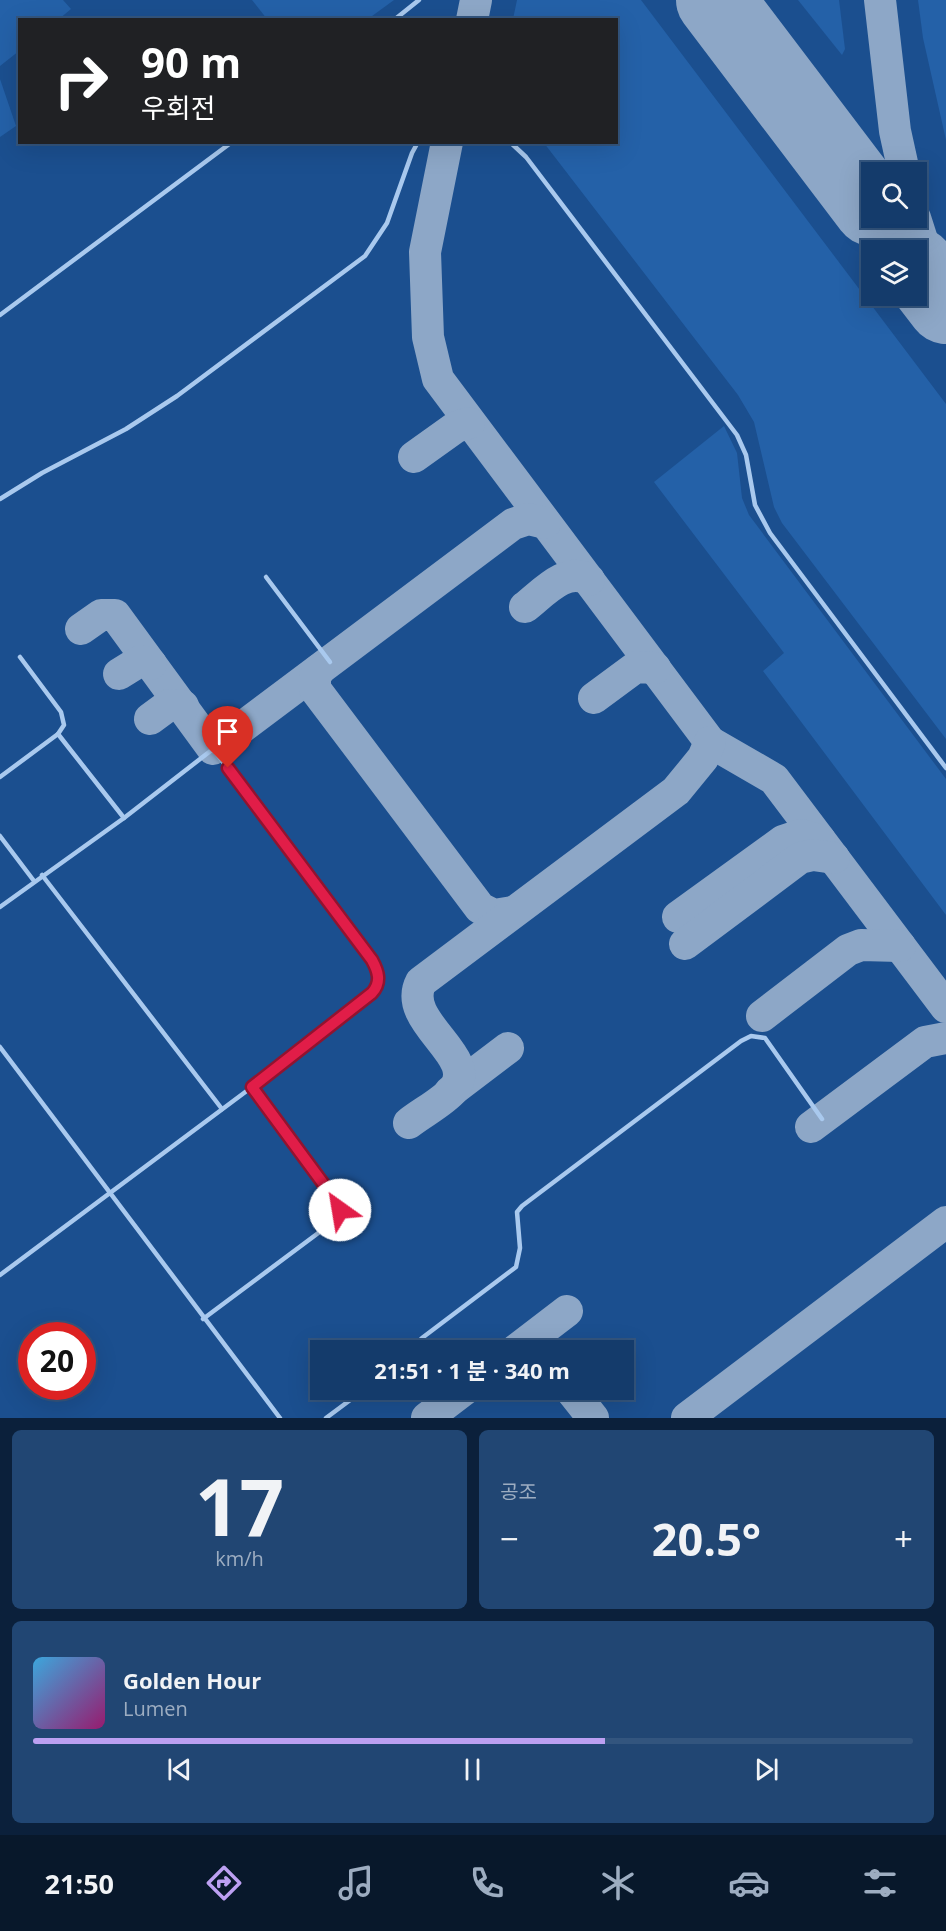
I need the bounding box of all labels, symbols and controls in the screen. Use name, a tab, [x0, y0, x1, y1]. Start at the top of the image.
text: 90 m	[141, 33, 241, 90]
icon: right	[42, 42, 120, 120]
text: 우회전	[141, 89, 216, 126]
map controls	[861, 162, 927, 306]
button: search	[861, 162, 927, 228]
button: layers	[861, 240, 927, 306]
pin	[202, 706, 253, 768]
icon: arrive	[211, 715, 244, 748]
position arrow	[308, 1178, 372, 1242]
speed limit sign: 20	[18, 1322, 96, 1400]
text: 21:51 · 1 분 · 340 m	[374, 1355, 570, 1385]
text: 17	[195, 1453, 284, 1559]
text: 공조	[500, 1478, 537, 1505]
text: 20.5°	[652, 1508, 761, 1569]
text: −	[500, 1516, 519, 1561]
text: +	[894, 1516, 913, 1561]
text: km/h	[215, 1545, 264, 1572]
text: Golden Hour	[123, 1665, 261, 1695]
text: Lumen	[123, 1695, 188, 1722]
icon: previous	[163, 1753, 196, 1786]
icon: pause	[456, 1753, 489, 1786]
icon: next	[750, 1753, 783, 1786]
icon: directions	[203, 1862, 245, 1904]
icon: music	[335, 1862, 377, 1904]
icon: phone	[466, 1862, 508, 1904]
icon: climate	[597, 1862, 639, 1904]
icon: car	[728, 1862, 770, 1904]
icon: filters	[859, 1862, 901, 1904]
text: 21:50	[45, 1865, 114, 1902]

